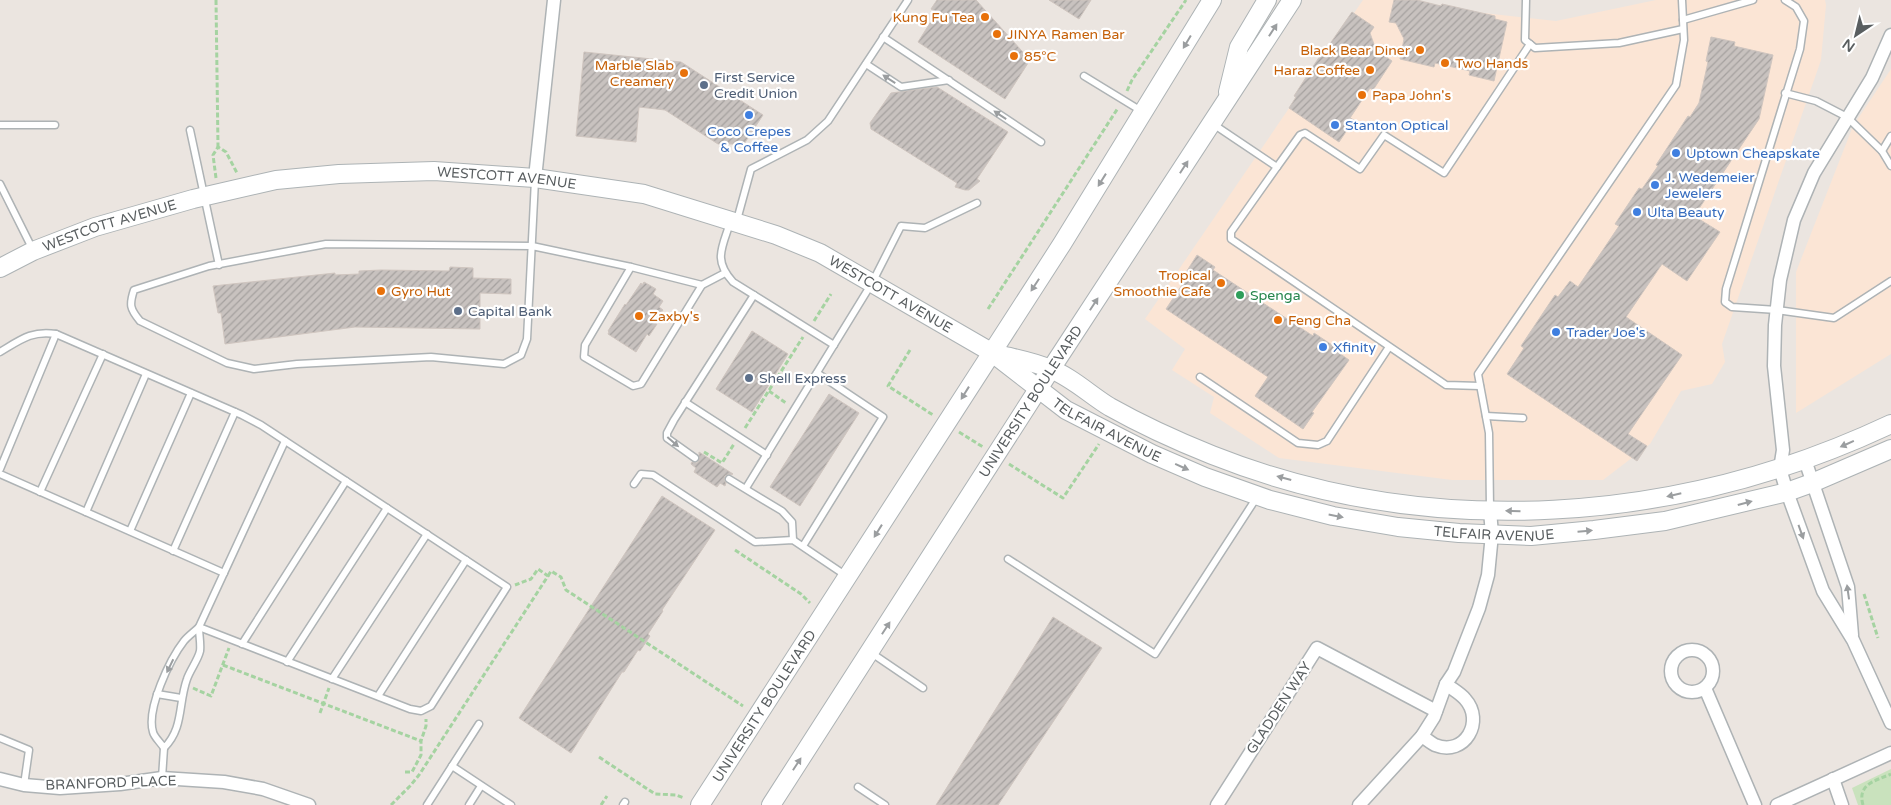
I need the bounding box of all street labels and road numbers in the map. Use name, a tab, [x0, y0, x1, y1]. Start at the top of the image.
street label: WESTCOTT AVENUE	[436, 163, 578, 192]
street label: WESTCOTT AVENUE	[40, 196, 178, 255]
street label: WESTCOTT AVENUE	[826, 252, 956, 336]
street label: UNIVERSITY BOULEVARD	[975, 322, 1086, 480]
street label: TELFAIR AVENUE	[1049, 394, 1164, 465]
street label: TELFAIR AVENUE	[1433, 522, 1555, 545]
street label: UNIVERSITY BOULEVARD	[709, 627, 819, 785]
street label: GLADDEN WAY	[1243, 659, 1315, 757]
street label: BRANFORD PLACE	[45, 772, 177, 794]

